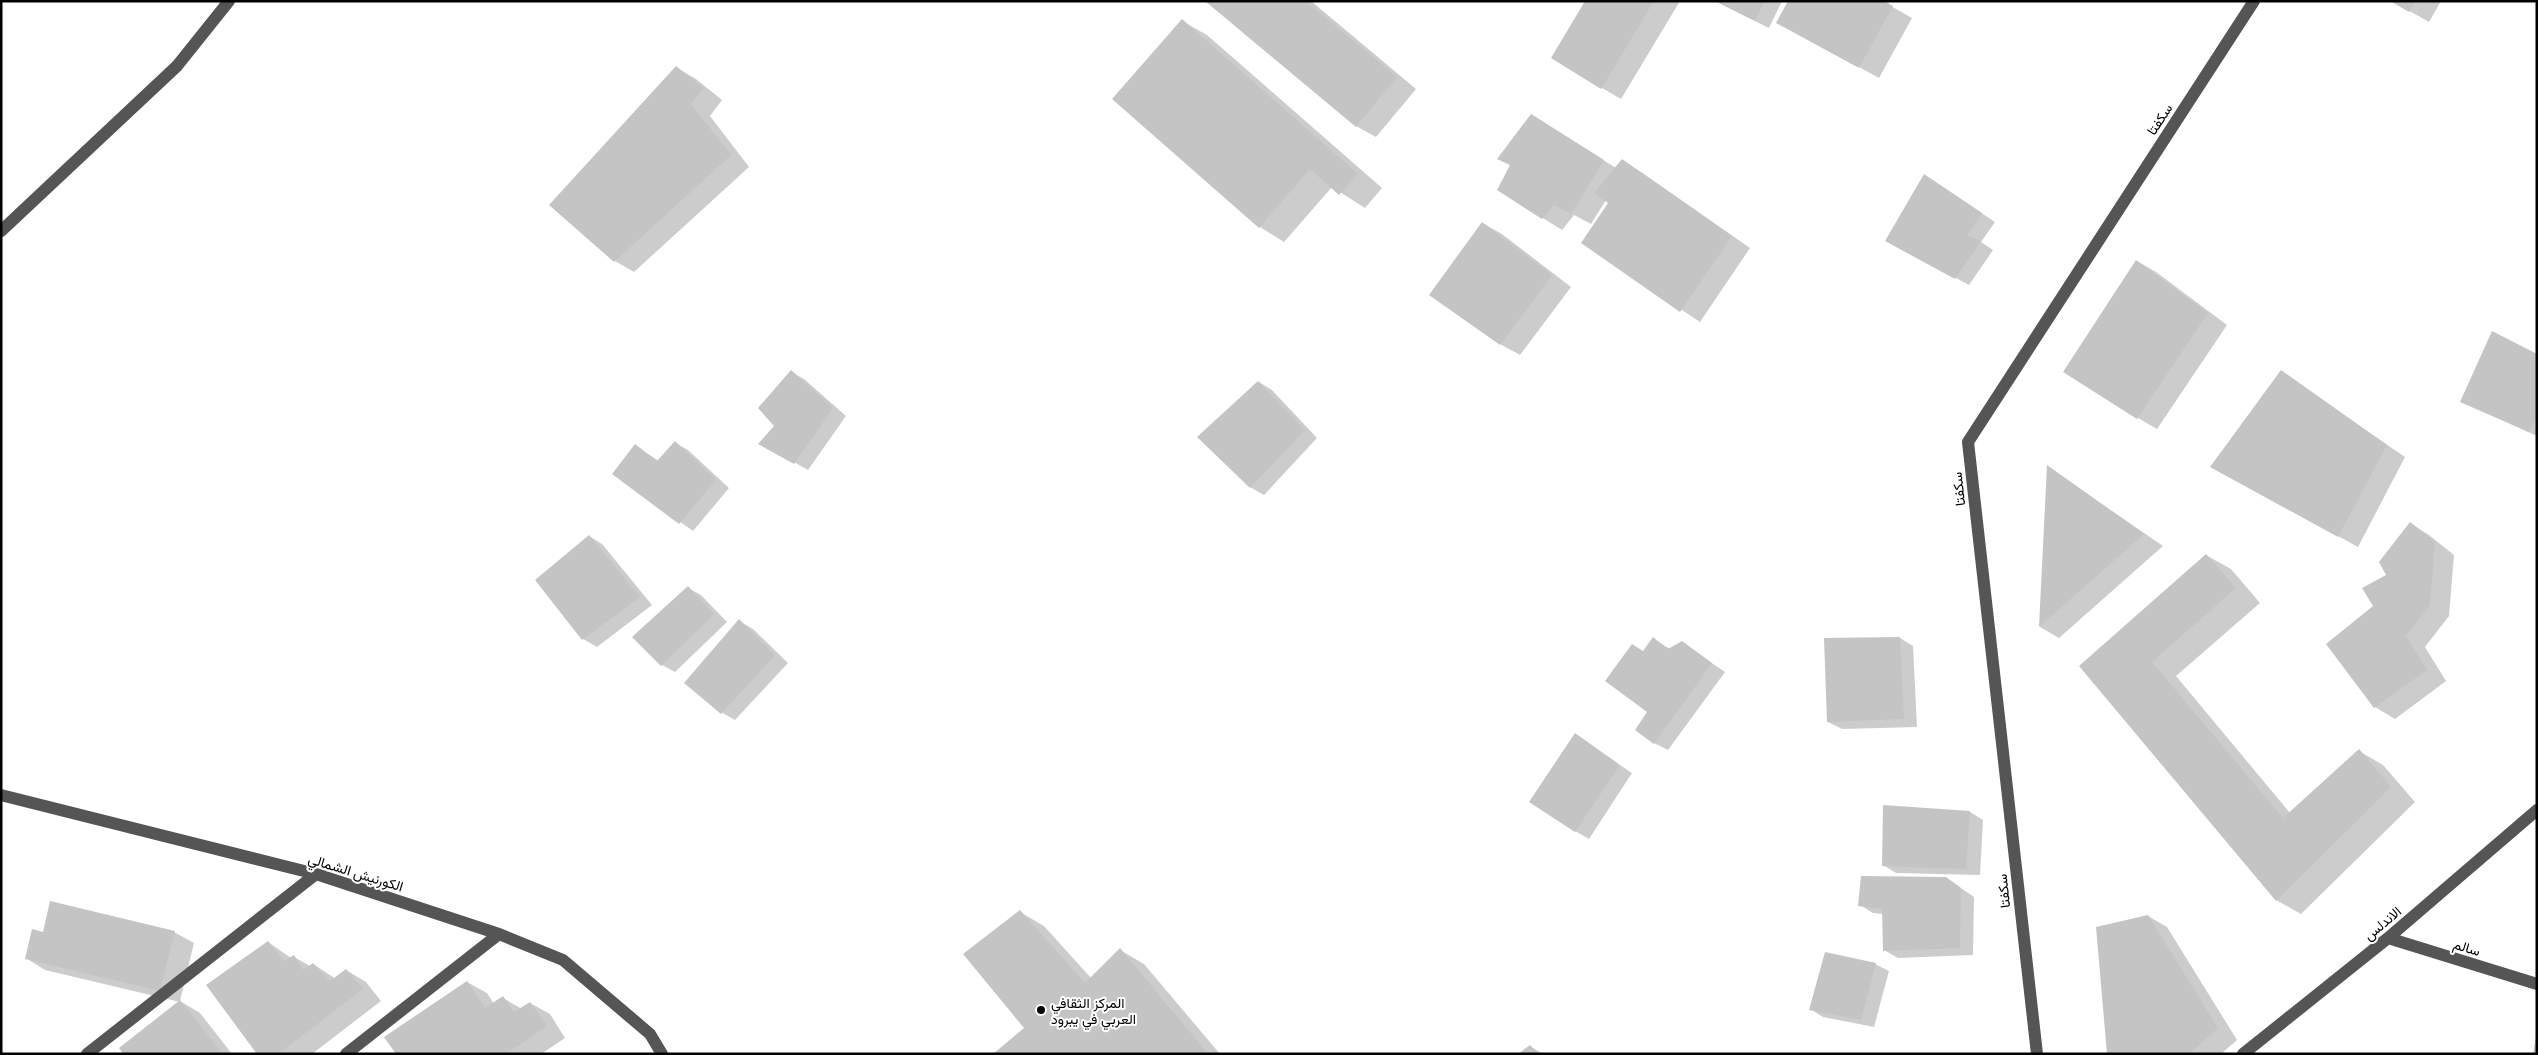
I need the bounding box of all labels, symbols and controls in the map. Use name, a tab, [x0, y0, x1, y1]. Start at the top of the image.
street label: سكفتا	[2142, 99, 2176, 139]
street label: سكفتا	[1947, 471, 1969, 507]
street label: الكورنيش الشمالي	[305, 849, 406, 898]
street label: سكفتا	[1992, 873, 2014, 909]
street label: الاندلس	[2359, 902, 2405, 944]
street label: سالم	[2451, 934, 2483, 960]
place label: المركز الثقافي العربي في يبرود	[1051, 993, 1136, 1031]
marker: المركز الثقافي العربي في يبرود	[1035, 1004, 1047, 1016]

